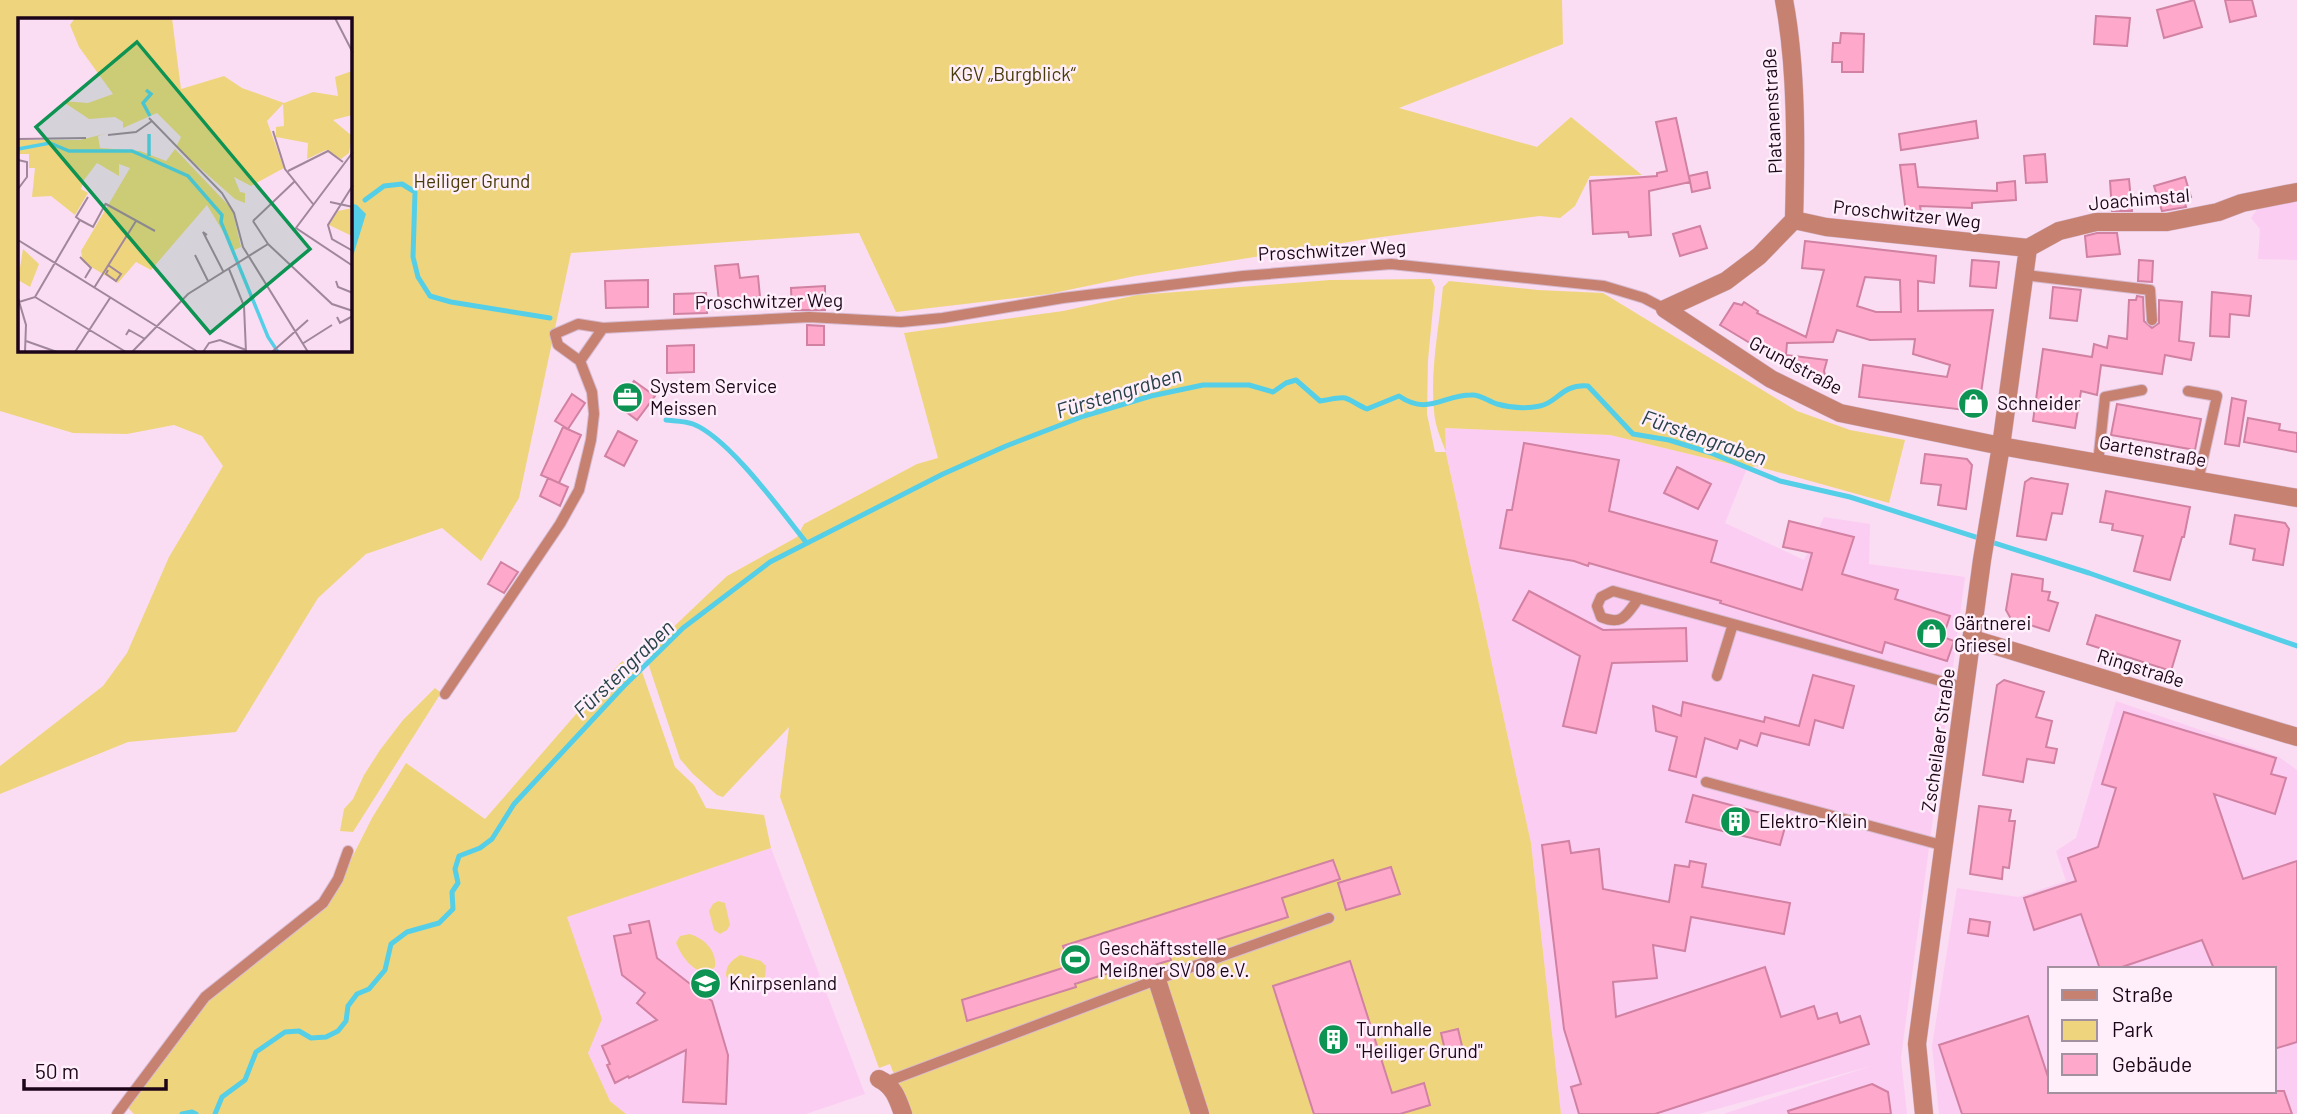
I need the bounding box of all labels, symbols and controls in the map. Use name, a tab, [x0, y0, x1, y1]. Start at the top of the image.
inset map	[18, 18, 352, 352]
street label: Platanenstraße	[1757, 48, 1786, 174]
park label: KGV „Burgblick“	[950, 62, 1077, 85]
park label: Heiliger Grund	[414, 169, 530, 192]
street label: Joachimstal	[2087, 183, 2191, 214]
street label: Proschwitzer Weg	[1832, 194, 1982, 233]
street label: Proschwitzer Weg	[1257, 234, 1407, 265]
street label: Proschwitzer Weg	[695, 288, 843, 313]
street label: Grundstraße	[1746, 330, 1847, 399]
water label: Fürstengraben	[1053, 361, 1185, 423]
place label: System Service Meissen	[650, 374, 777, 419]
office icon: System Service Meissen	[610, 380, 644, 414]
shop icon: Schneider	[1957, 386, 1991, 420]
place label: Schneider	[1997, 391, 2081, 414]
water label: Fürstengraben	[1639, 404, 1770, 470]
street label: Gartenstraße	[2098, 430, 2209, 471]
place label: Gärtnerei Griesel	[1954, 611, 2031, 656]
water label: Fürstengraben	[567, 614, 679, 722]
shop icon: Gärtnerei Griesel	[1914, 617, 1948, 651]
street label: Ringstraße	[2095, 643, 2188, 692]
street label: Zscheilaer Straße	[1916, 667, 1959, 813]
building icon: Elektro-Klein	[1719, 804, 1753, 838]
place label: Elektro-Klein	[1759, 809, 1867, 832]
place label: Geschäftsstelle Meißner SV 08 e.V.	[1099, 936, 1250, 981]
sports icon: Geschäftsstelle Meißner SV 08 e.V.	[1059, 942, 1093, 976]
school or university icon: Knirpsenland	[689, 966, 723, 1000]
legend	[2048, 967, 2276, 1093]
place label: Knirpsenland	[729, 971, 837, 994]
text: Straße	[2112, 981, 2173, 1006]
text: Park	[2112, 1016, 2153, 1041]
place label: Turnhalle "Heiliger Grund"	[1356, 1017, 1483, 1062]
building icon: Turnhalle "Heiliger Grund"	[1316, 1023, 1350, 1057]
scale bar	[24, 1048, 166, 1092]
text: Gebäude	[2112, 1051, 2192, 1076]
text: 50 m	[35, 1058, 79, 1083]

